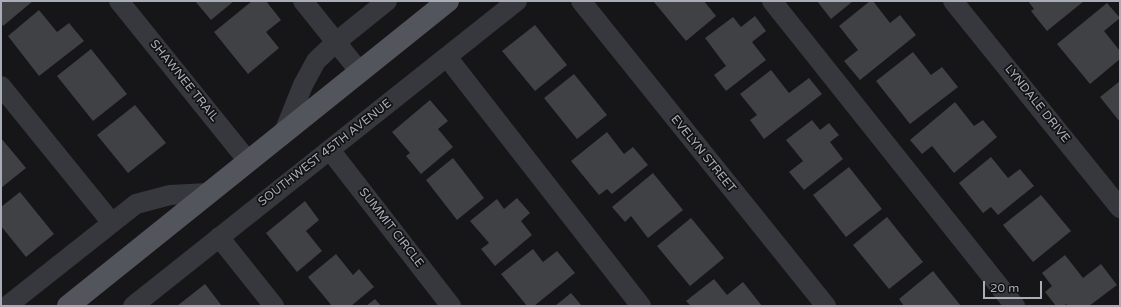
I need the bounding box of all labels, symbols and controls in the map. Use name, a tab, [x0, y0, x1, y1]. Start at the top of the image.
street label: SHAWNEE TRAIL	[147, 37, 221, 125]
street label: LYNDALE DRIVE	[1001, 62, 1073, 146]
street label: SOUTHWEST 45TH AVENUE	[256, 96, 394, 210]
street label: EVELYN STREET	[667, 112, 739, 196]
street label: SUMMIT CIRCLE	[356, 185, 426, 271]
scale bar	[985, 273, 1044, 299]
text: 20 m	[990, 281, 1019, 295]

